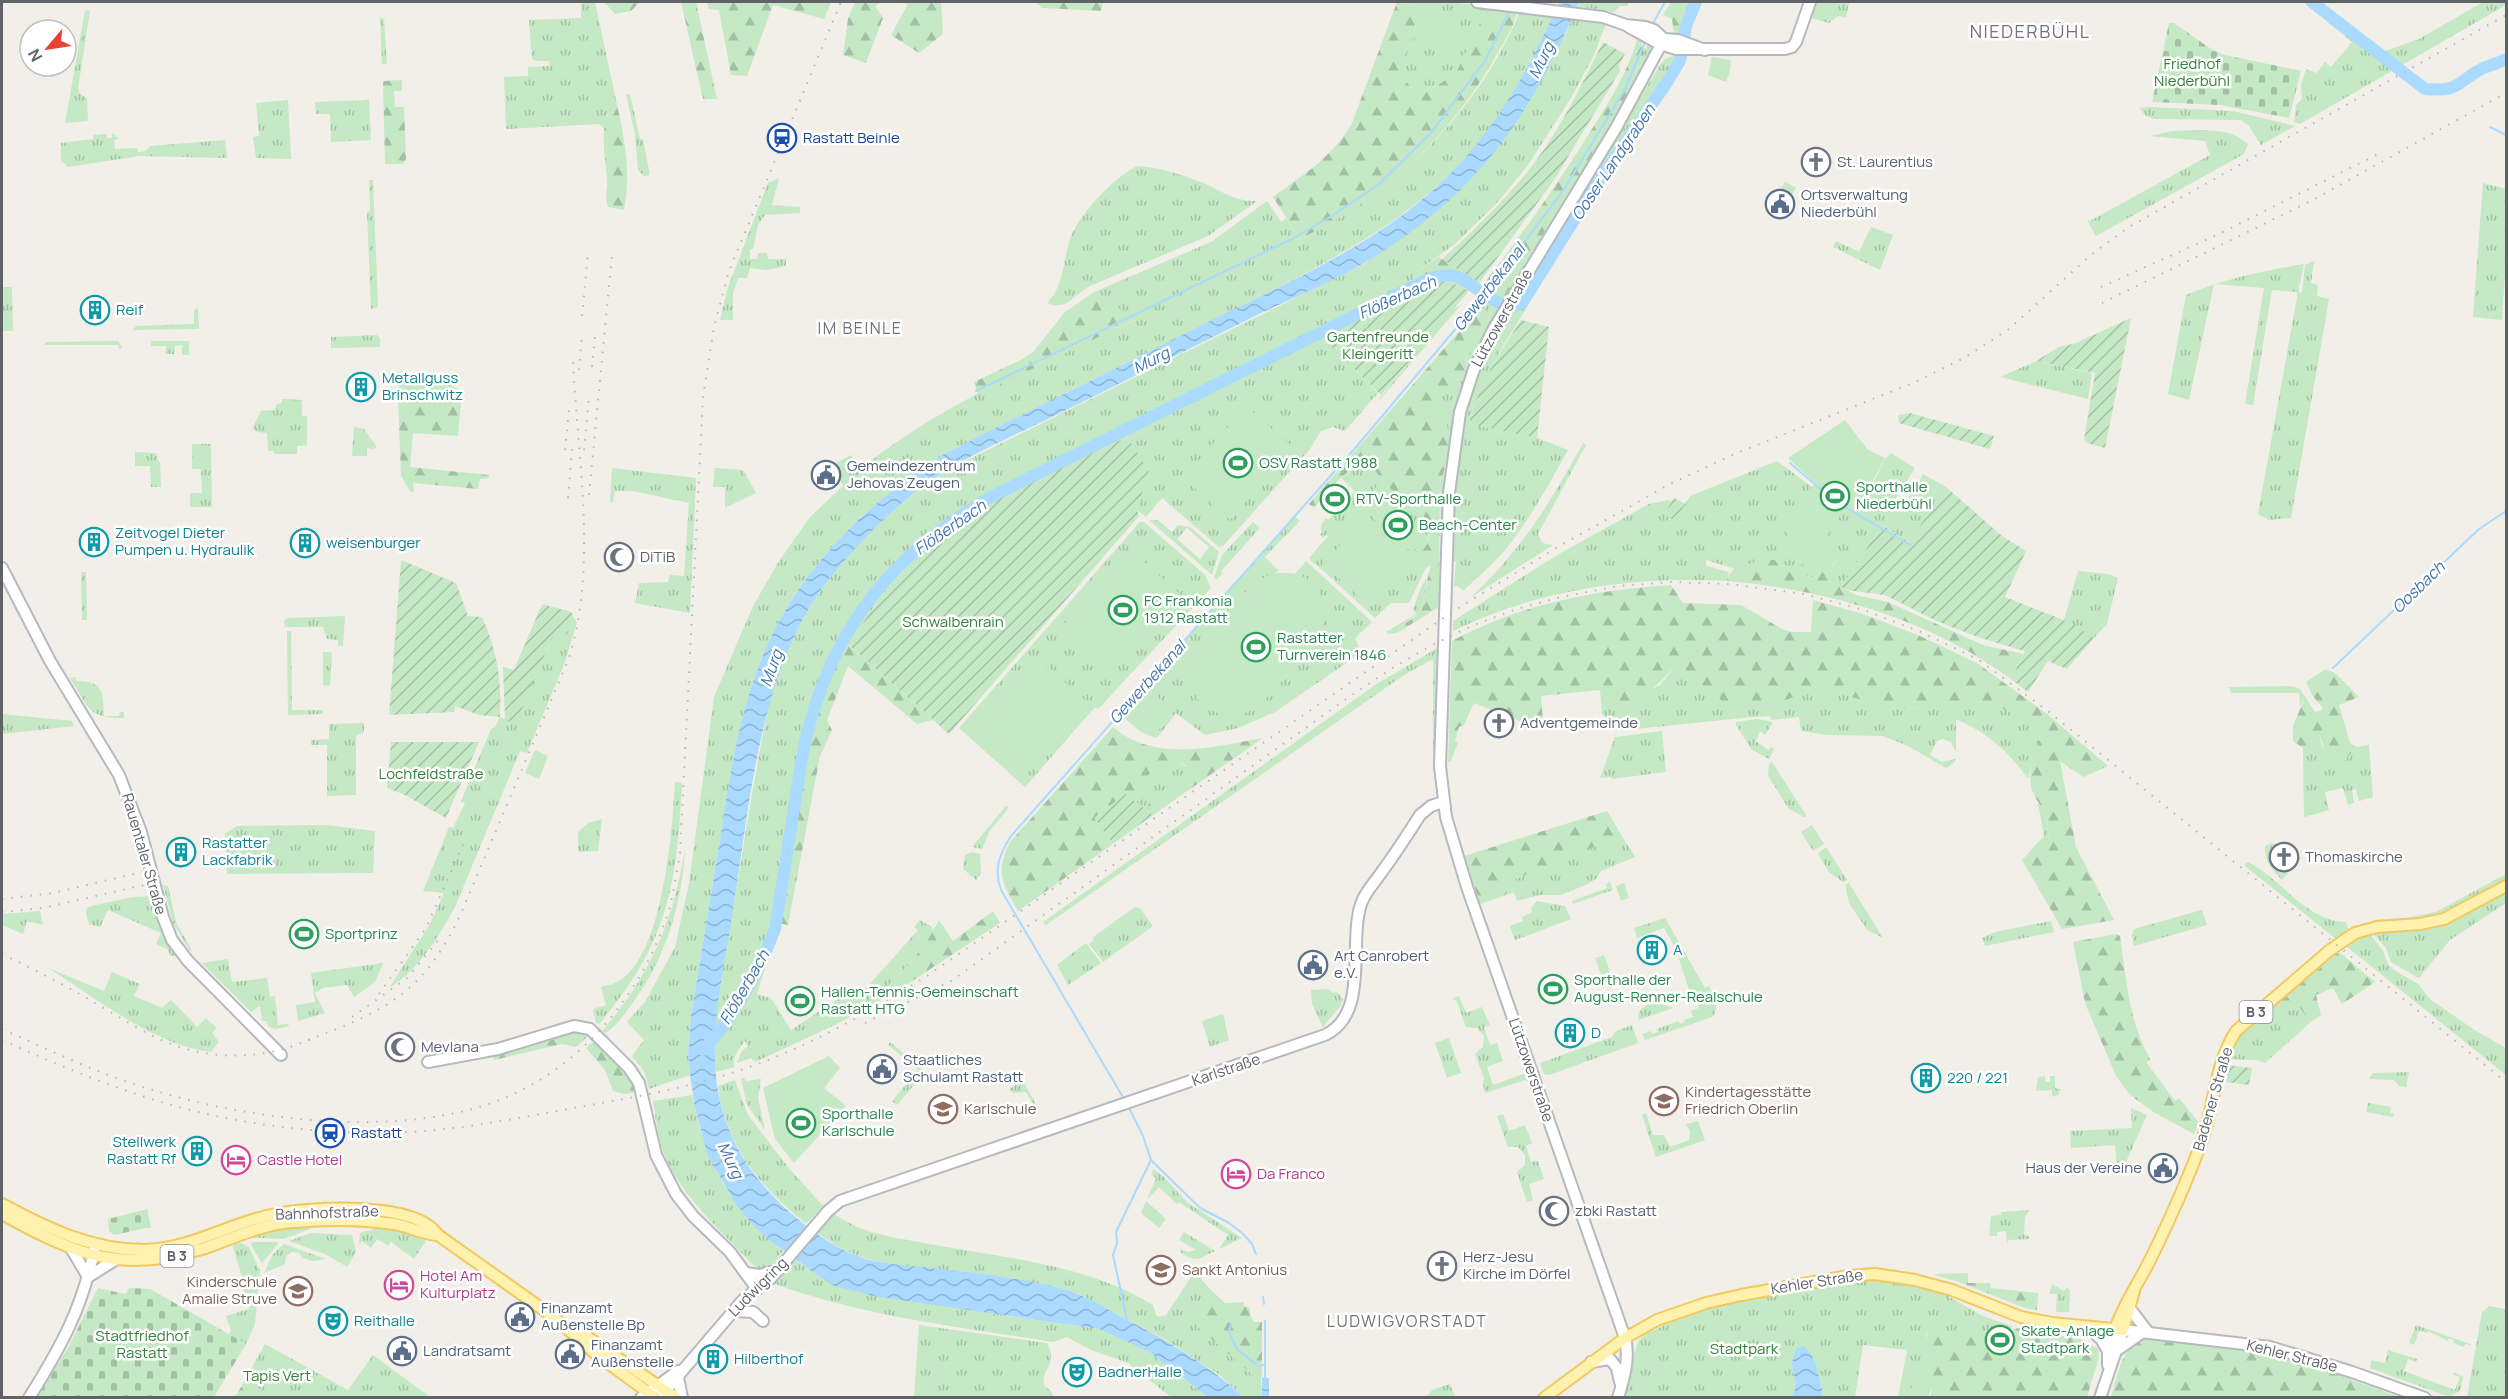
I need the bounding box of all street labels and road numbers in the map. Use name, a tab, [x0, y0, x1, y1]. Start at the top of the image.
street label: Lützowerstraße	[1466, 265, 1537, 370]
street label: Rauentaler Straße	[117, 791, 172, 917]
road number: B 3	[2240, 1001, 2272, 1023]
street label: Lützowerstraße	[1504, 1015, 1559, 1125]
street label: Badener Straße	[2188, 1044, 2237, 1153]
street label: Karlstraße	[1189, 1048, 1263, 1091]
street label: Bahnhofstraße	[275, 1200, 379, 1225]
road number: B 3	[160, 1245, 194, 1267]
street label: Ludwigring	[723, 1252, 792, 1321]
street label: Kehler Straße	[1769, 1264, 1865, 1299]
street label: Kehler Straße	[2244, 1334, 2340, 1377]

